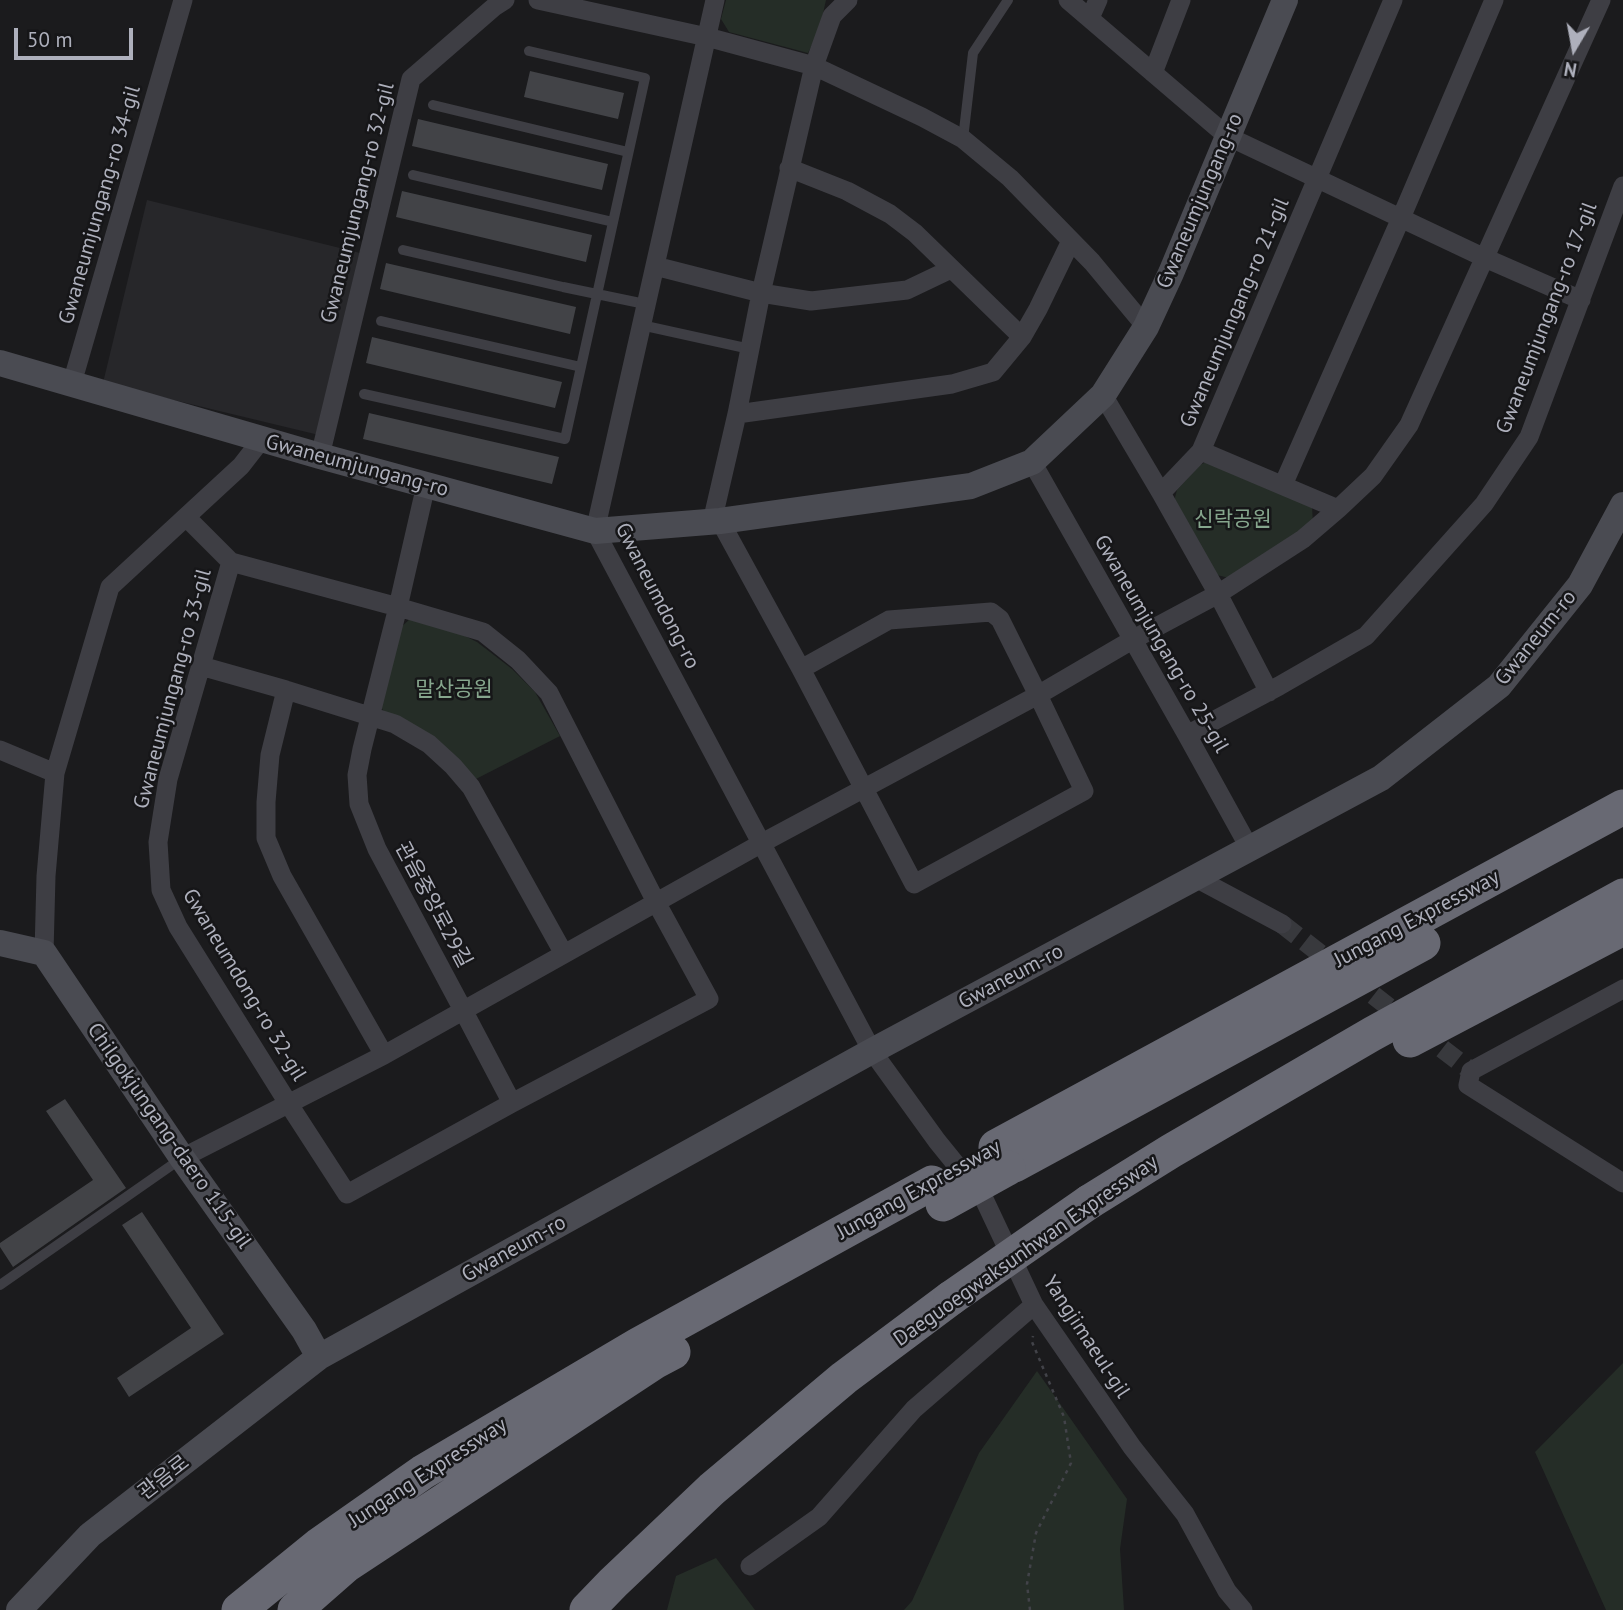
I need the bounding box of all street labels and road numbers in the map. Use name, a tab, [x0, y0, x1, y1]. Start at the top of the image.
street label: Gwaneumjungang-ro 32-gil	[316, 80, 400, 326]
street label: Gwaneumjungang-ro 34-gil	[54, 83, 146, 327]
street label: Gwaneumjungang-ro	[1152, 110, 1248, 292]
street label: Gwaneumjungang-ro 21-gil	[1175, 194, 1295, 432]
street label: Gwaneumjungang-ro 17-gil	[1491, 199, 1603, 437]
street label: Gwaneumjungang-ro	[263, 429, 451, 503]
street label: Gwaneumdong-ro	[609, 519, 705, 673]
street label: Gwaneumjungang-ro 25-gil	[1088, 531, 1234, 757]
street label: Gwaneumjungang-ro 33-gil	[129, 566, 217, 812]
street label: Gwaneum-ro	[1490, 585, 1582, 691]
street label: 관음중앙로29길	[389, 838, 477, 972]
street label: Jungang Expressway	[1330, 865, 1504, 973]
street label: Gwaneumdong-ro 32-gil	[177, 884, 311, 1086]
street label: Gwaneum-ro	[954, 939, 1068, 1015]
street label: Chilgokjungang-daero 115-gil	[81, 1018, 257, 1254]
street label: Jungang Expressway	[833, 1134, 1005, 1246]
street label: Daeguoegwaksunhwan Expressway	[889, 1150, 1163, 1352]
street label: Gwaneum-ro	[458, 1210, 570, 1288]
street label: Yangjimaeul-gil	[1037, 1271, 1135, 1403]
street label: Jungang Expressway	[344, 1412, 512, 1534]
street label: 관음로	[133, 1450, 195, 1506]

